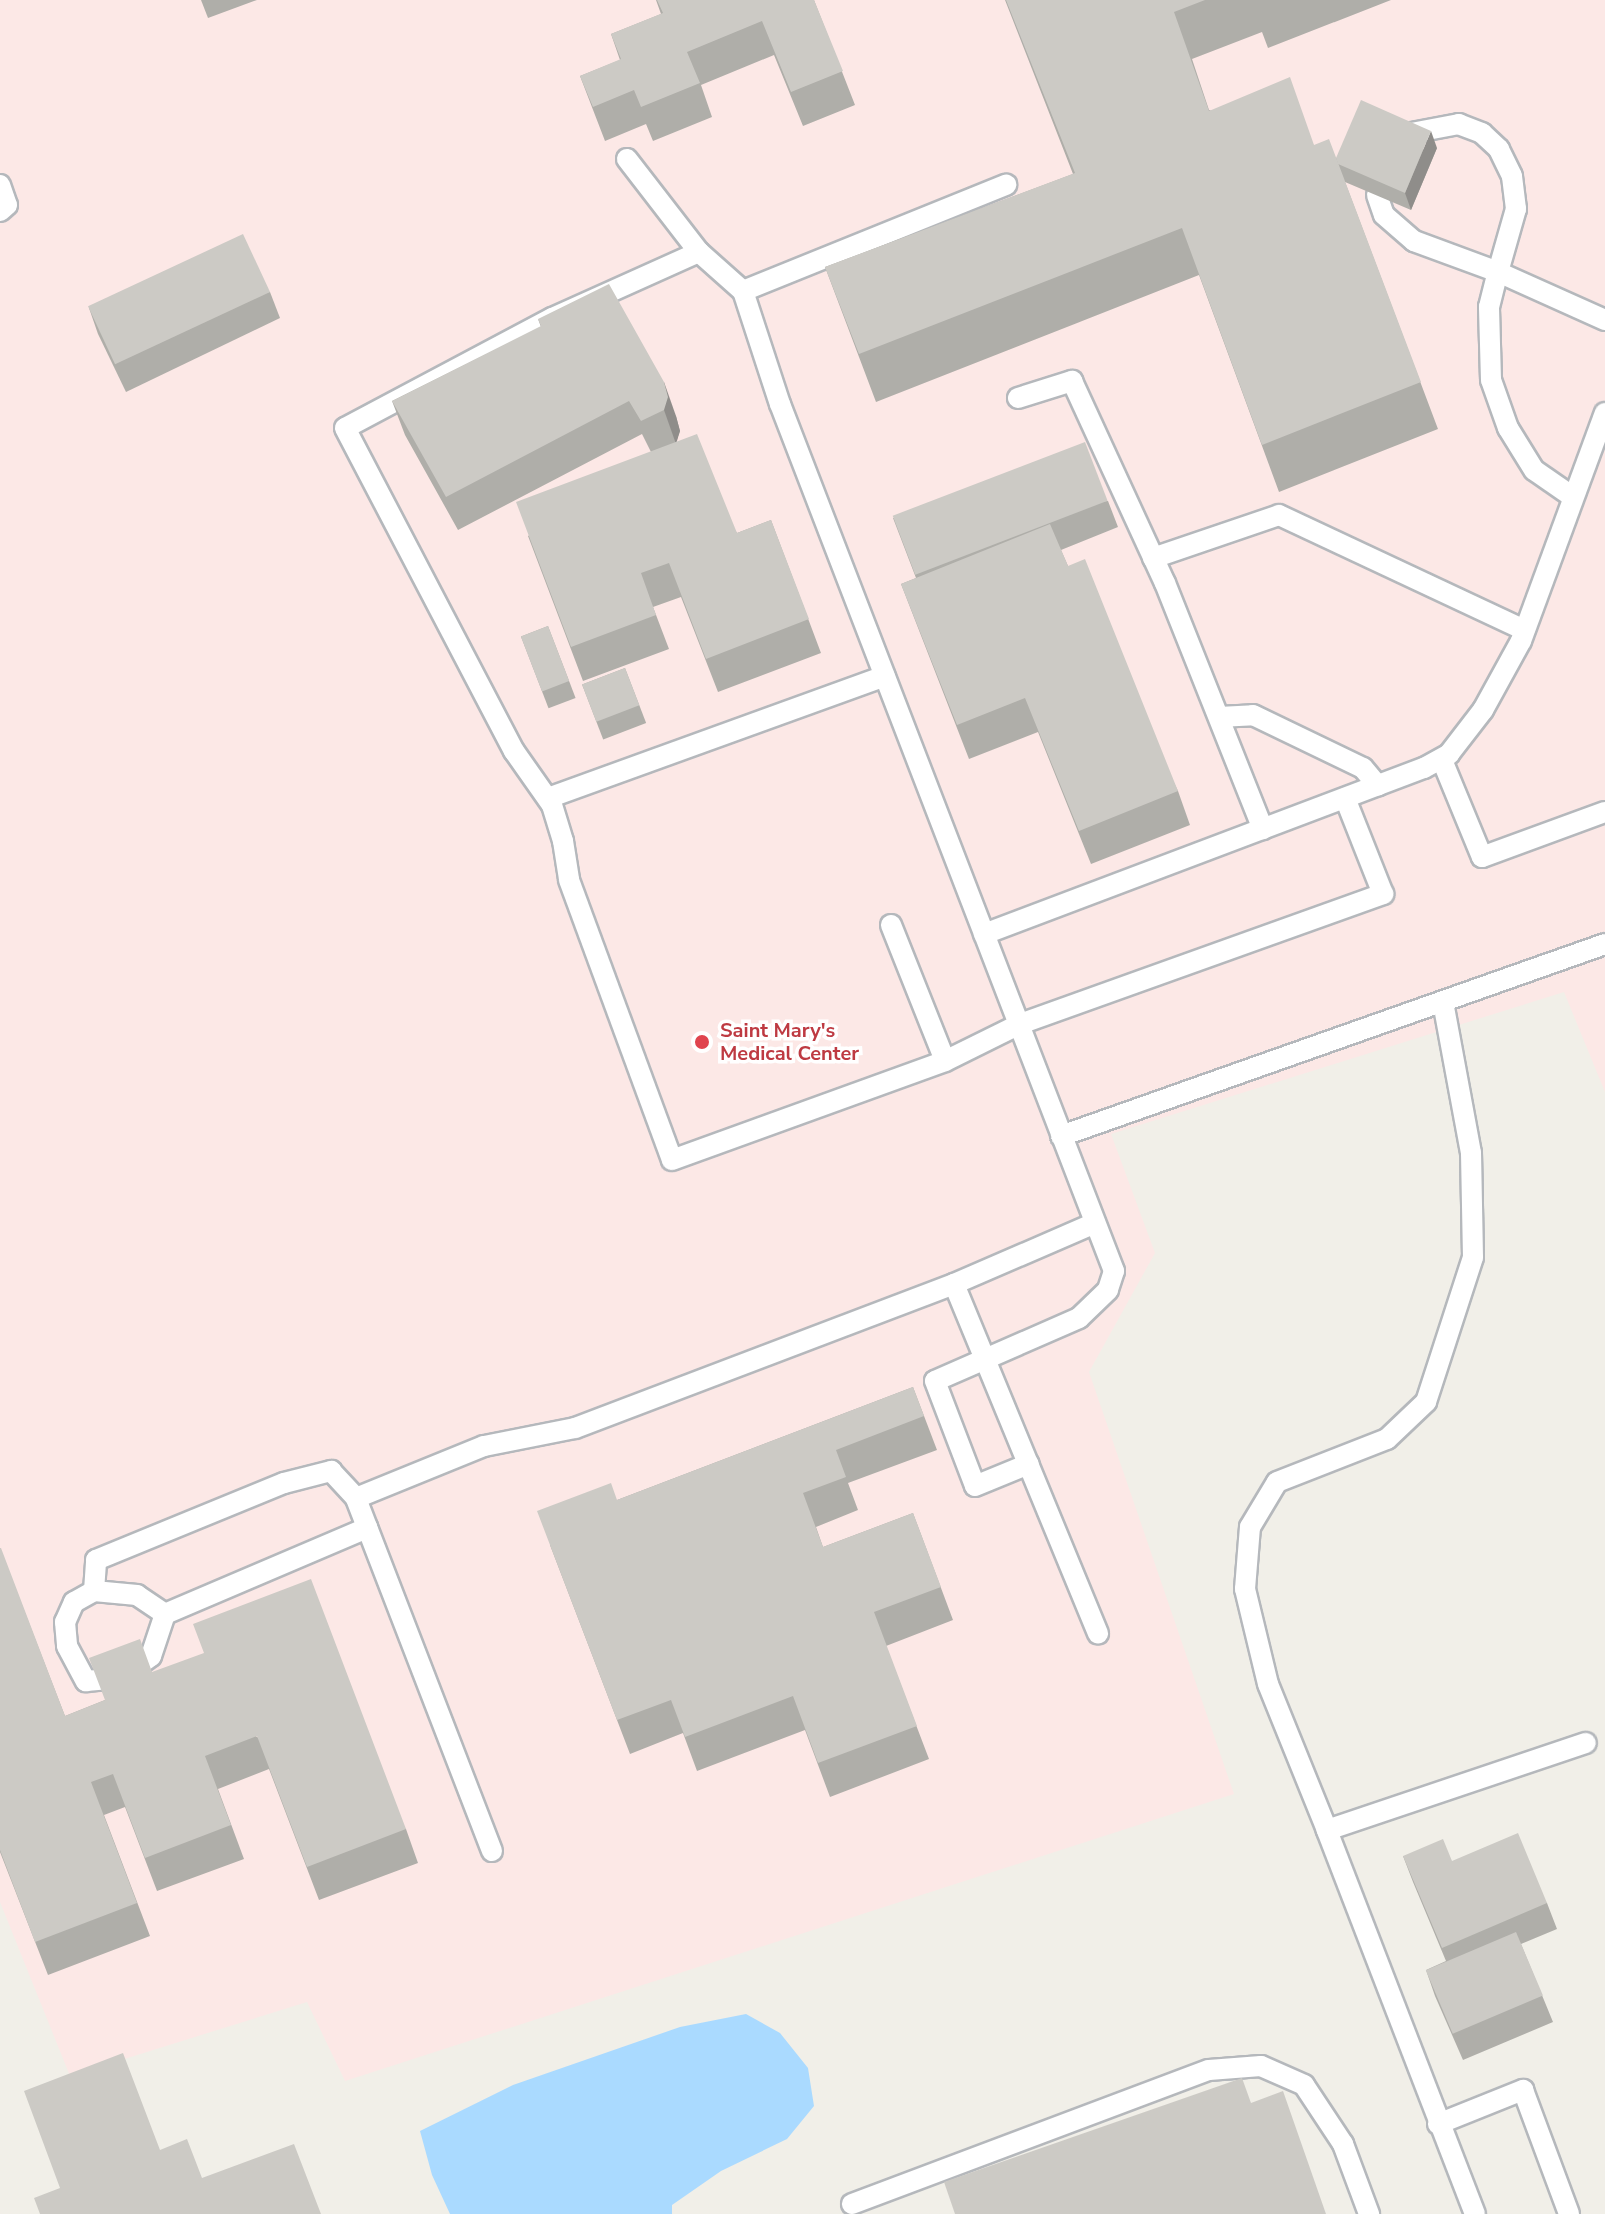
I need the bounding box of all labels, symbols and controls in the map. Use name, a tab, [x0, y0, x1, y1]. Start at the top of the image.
place label: Saint Mary's Medical Center	[720, 1018, 859, 1065]
marker: Saint Mary's Medical Center	[691, 1031, 713, 1053]

